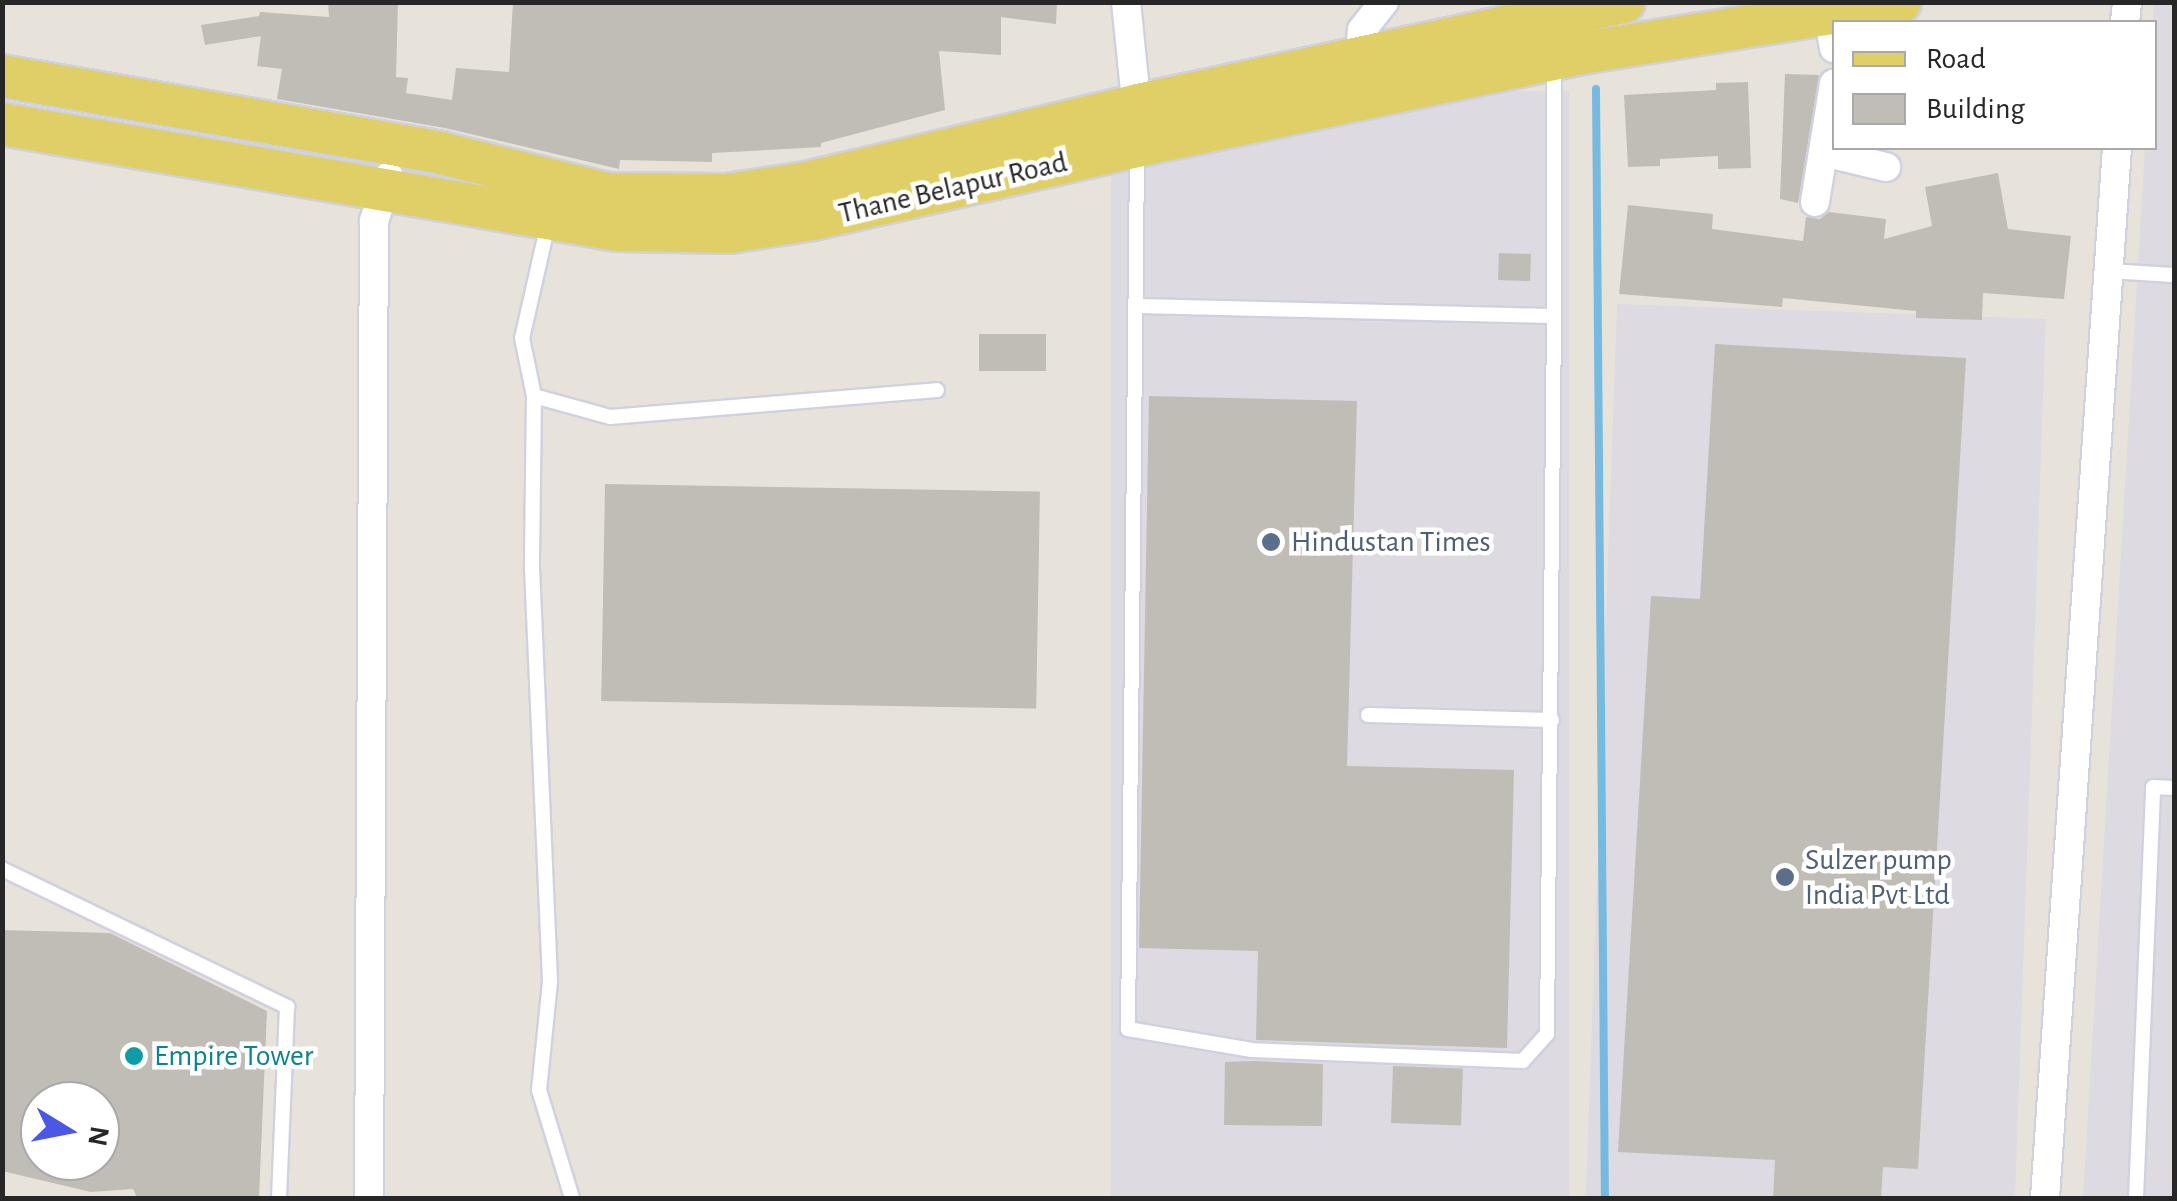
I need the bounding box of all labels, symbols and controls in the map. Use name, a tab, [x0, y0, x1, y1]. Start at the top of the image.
legend	[1832, 20, 2157, 150]
text: Road	[1926, 44, 1986, 74]
text: Building	[1926, 94, 2025, 124]
street label: Thane Belapur Road	[835, 144, 1071, 232]
place label: Hindustan Times	[1291, 524, 1491, 560]
marker: Hindustan Times	[1260, 531, 1282, 553]
place label: Sulzer pump India Pvt Ltd	[1805, 842, 1952, 912]
marker: Sulzer pump India Pvt Ltd	[1774, 866, 1796, 888]
place label: Empire Tower	[154, 1038, 313, 1074]
marker: Empire Tower	[123, 1045, 145, 1067]
north arrow	[20, 1081, 120, 1181]
text: N	[82, 1124, 113, 1148]

